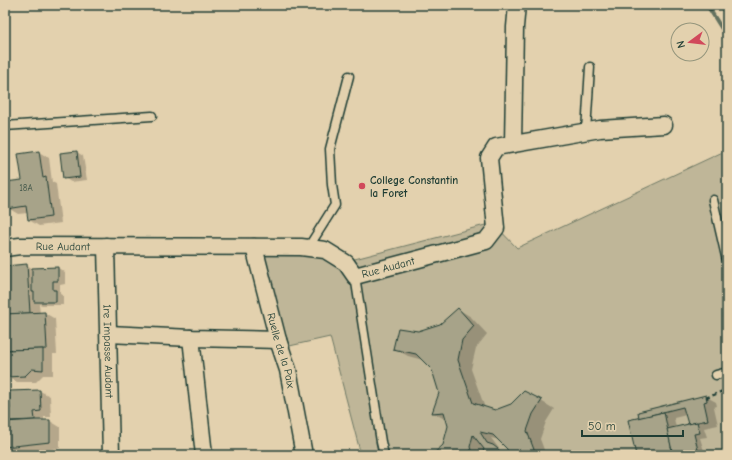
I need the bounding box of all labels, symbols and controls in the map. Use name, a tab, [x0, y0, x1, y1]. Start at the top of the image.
north arrow	[670, 22, 710, 62]
text: N	[674, 39, 688, 50]
place label: College Constantin la Foret	[370, 174, 458, 200]
marker: College Constantin la Foret	[357, 181, 367, 191]
house number: 18A	[19, 183, 33, 193]
street label: Rue Audant	[36, 240, 91, 253]
street label: Rue Audant	[360, 254, 417, 280]
street label: 1re Impasse Audant	[101, 304, 116, 399]
street label: Ruelle de la Paix	[265, 311, 298, 390]
scale bar	[582, 412, 683, 438]
text: 50 m	[588, 419, 616, 433]

